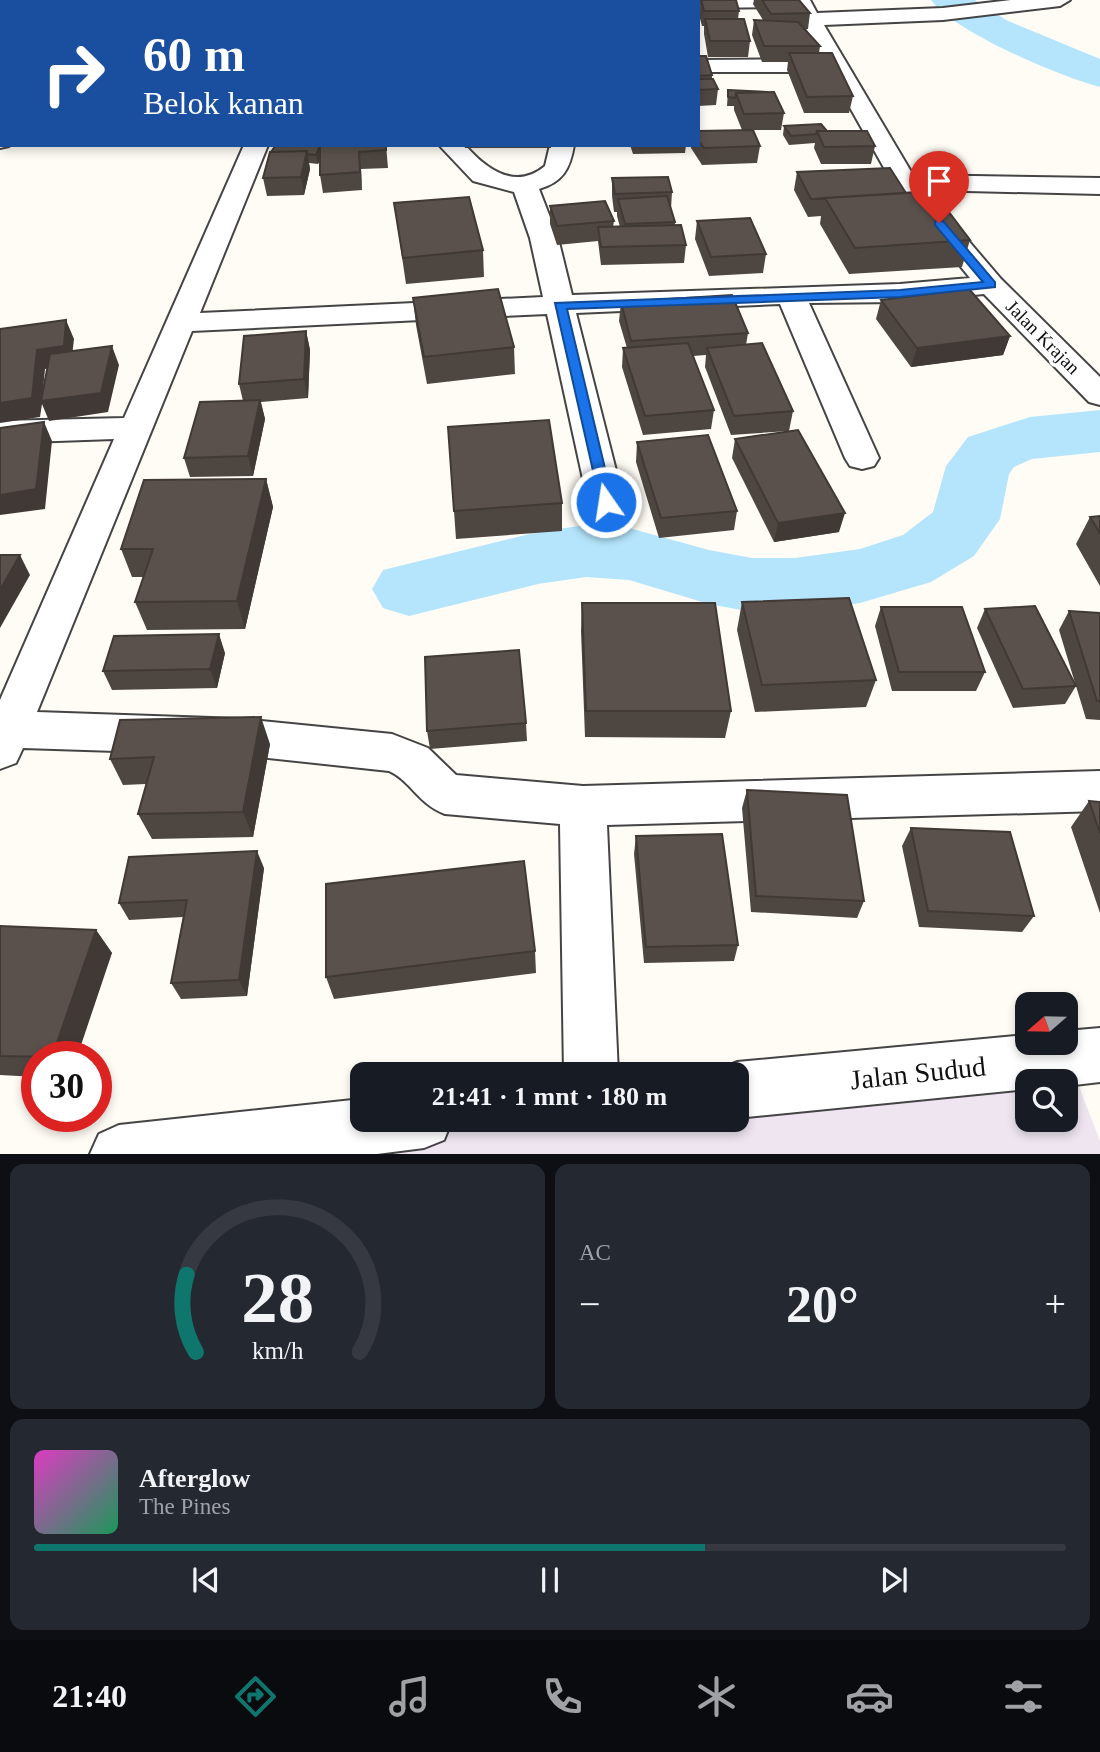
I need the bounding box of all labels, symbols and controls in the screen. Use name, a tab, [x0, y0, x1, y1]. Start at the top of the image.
text: 60 m	[143, 27, 245, 82]
icon: right	[28, 28, 119, 119]
text: Belok kanan	[143, 85, 304, 121]
pin	[909, 151, 969, 223]
icon: arrive	[920, 162, 958, 200]
street label: Jalan Krajan	[1002, 296, 1085, 379]
position arrow	[569, 465, 643, 539]
north arrow	[1015, 992, 1078, 1055]
map controls	[1015, 992, 1078, 1132]
speed limit sign: 30	[21, 1041, 112, 1132]
street label: Jalan Sudud	[849, 1050, 987, 1096]
button: search	[1015, 1069, 1078, 1132]
text: 21:41 · 1 mnt · 180 m	[432, 1082, 667, 1111]
text: AC	[579, 1240, 611, 1265]
text: 28	[241, 1258, 314, 1339]
text: 20°	[786, 1276, 859, 1333]
text: −	[579, 1283, 600, 1325]
text: +	[1045, 1283, 1066, 1325]
text: km/h	[252, 1337, 304, 1364]
text: Afterglow	[139, 1464, 250, 1493]
text: The Pines	[139, 1494, 230, 1519]
icon: previous	[187, 1561, 225, 1599]
icon: pause	[531, 1561, 569, 1599]
icon: next	[875, 1561, 913, 1599]
icon: directions	[231, 1672, 280, 1721]
icon: music	[385, 1672, 434, 1721]
icon: phone	[538, 1672, 587, 1721]
icon: climate	[692, 1672, 741, 1721]
icon: car	[845, 1672, 894, 1721]
icon: filters	[999, 1672, 1048, 1721]
text: 21:40	[52, 1678, 127, 1714]

